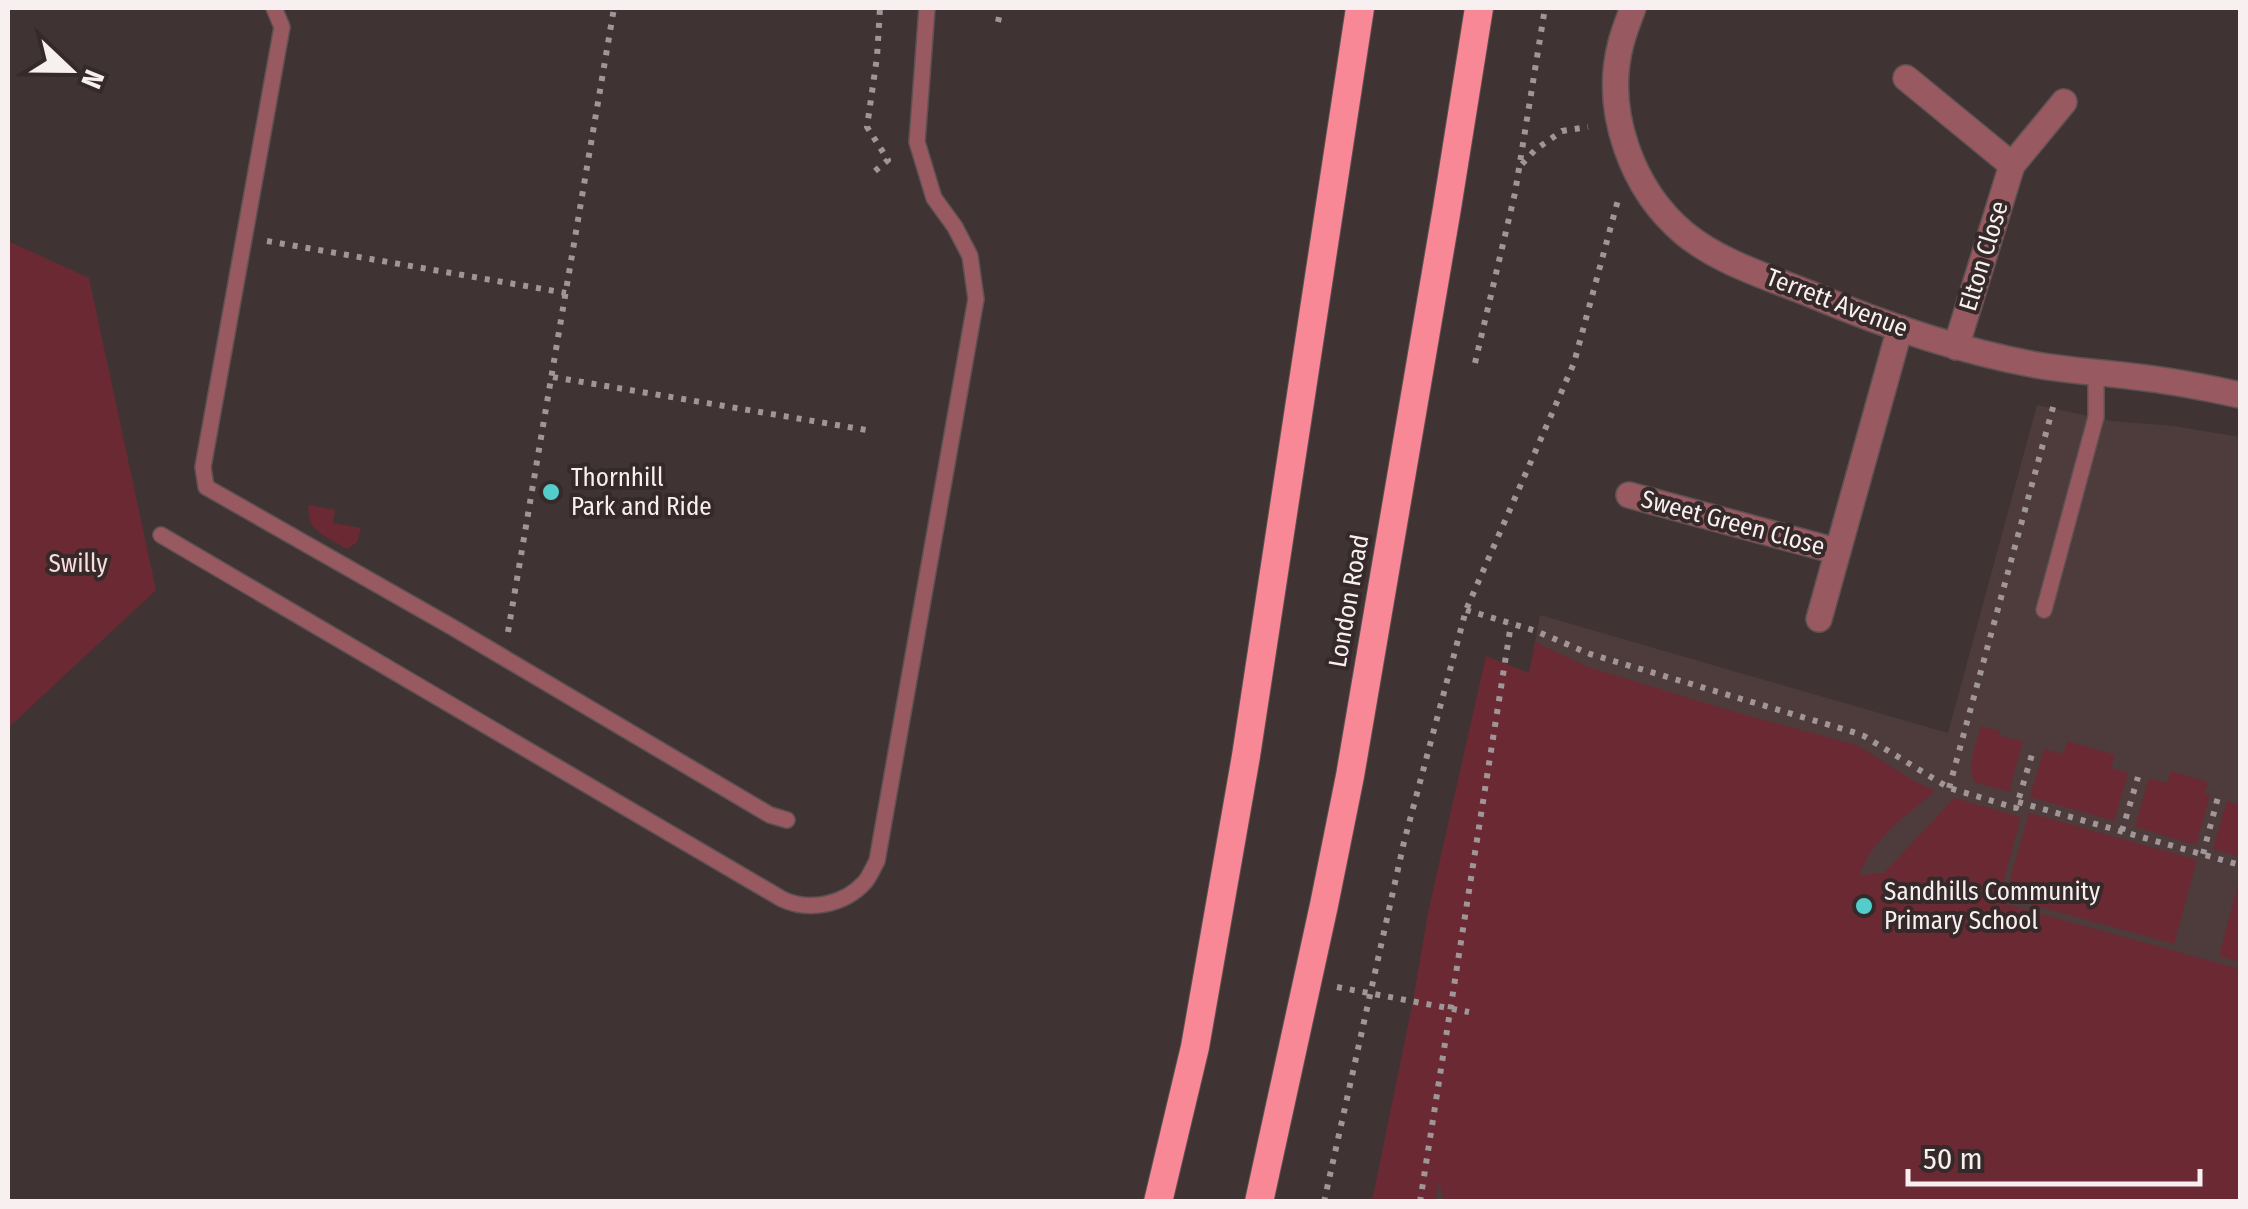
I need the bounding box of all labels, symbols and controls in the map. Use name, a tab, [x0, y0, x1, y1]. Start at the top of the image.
north arrow	[20, 20, 120, 120]
text: N	[74, 65, 111, 93]
street label: Elton Close	[1953, 197, 2015, 315]
street label: Terrett Avenue	[1762, 262, 1912, 344]
place label: Thornhill Park and Ride	[571, 463, 712, 522]
marker: Thornhill Park and Ride	[540, 481, 562, 503]
street label: Sweet Green Close	[1638, 484, 1828, 562]
street label: London Road	[1323, 532, 1375, 670]
park label: Swilly	[48, 549, 108, 579]
place label: Sandhills Community Primary School	[1884, 877, 2100, 936]
marker: Sandhills Community Primary School	[1853, 895, 1875, 917]
scale bar	[1908, 1124, 2200, 1186]
text: 50 m	[1923, 1141, 1983, 1177]

